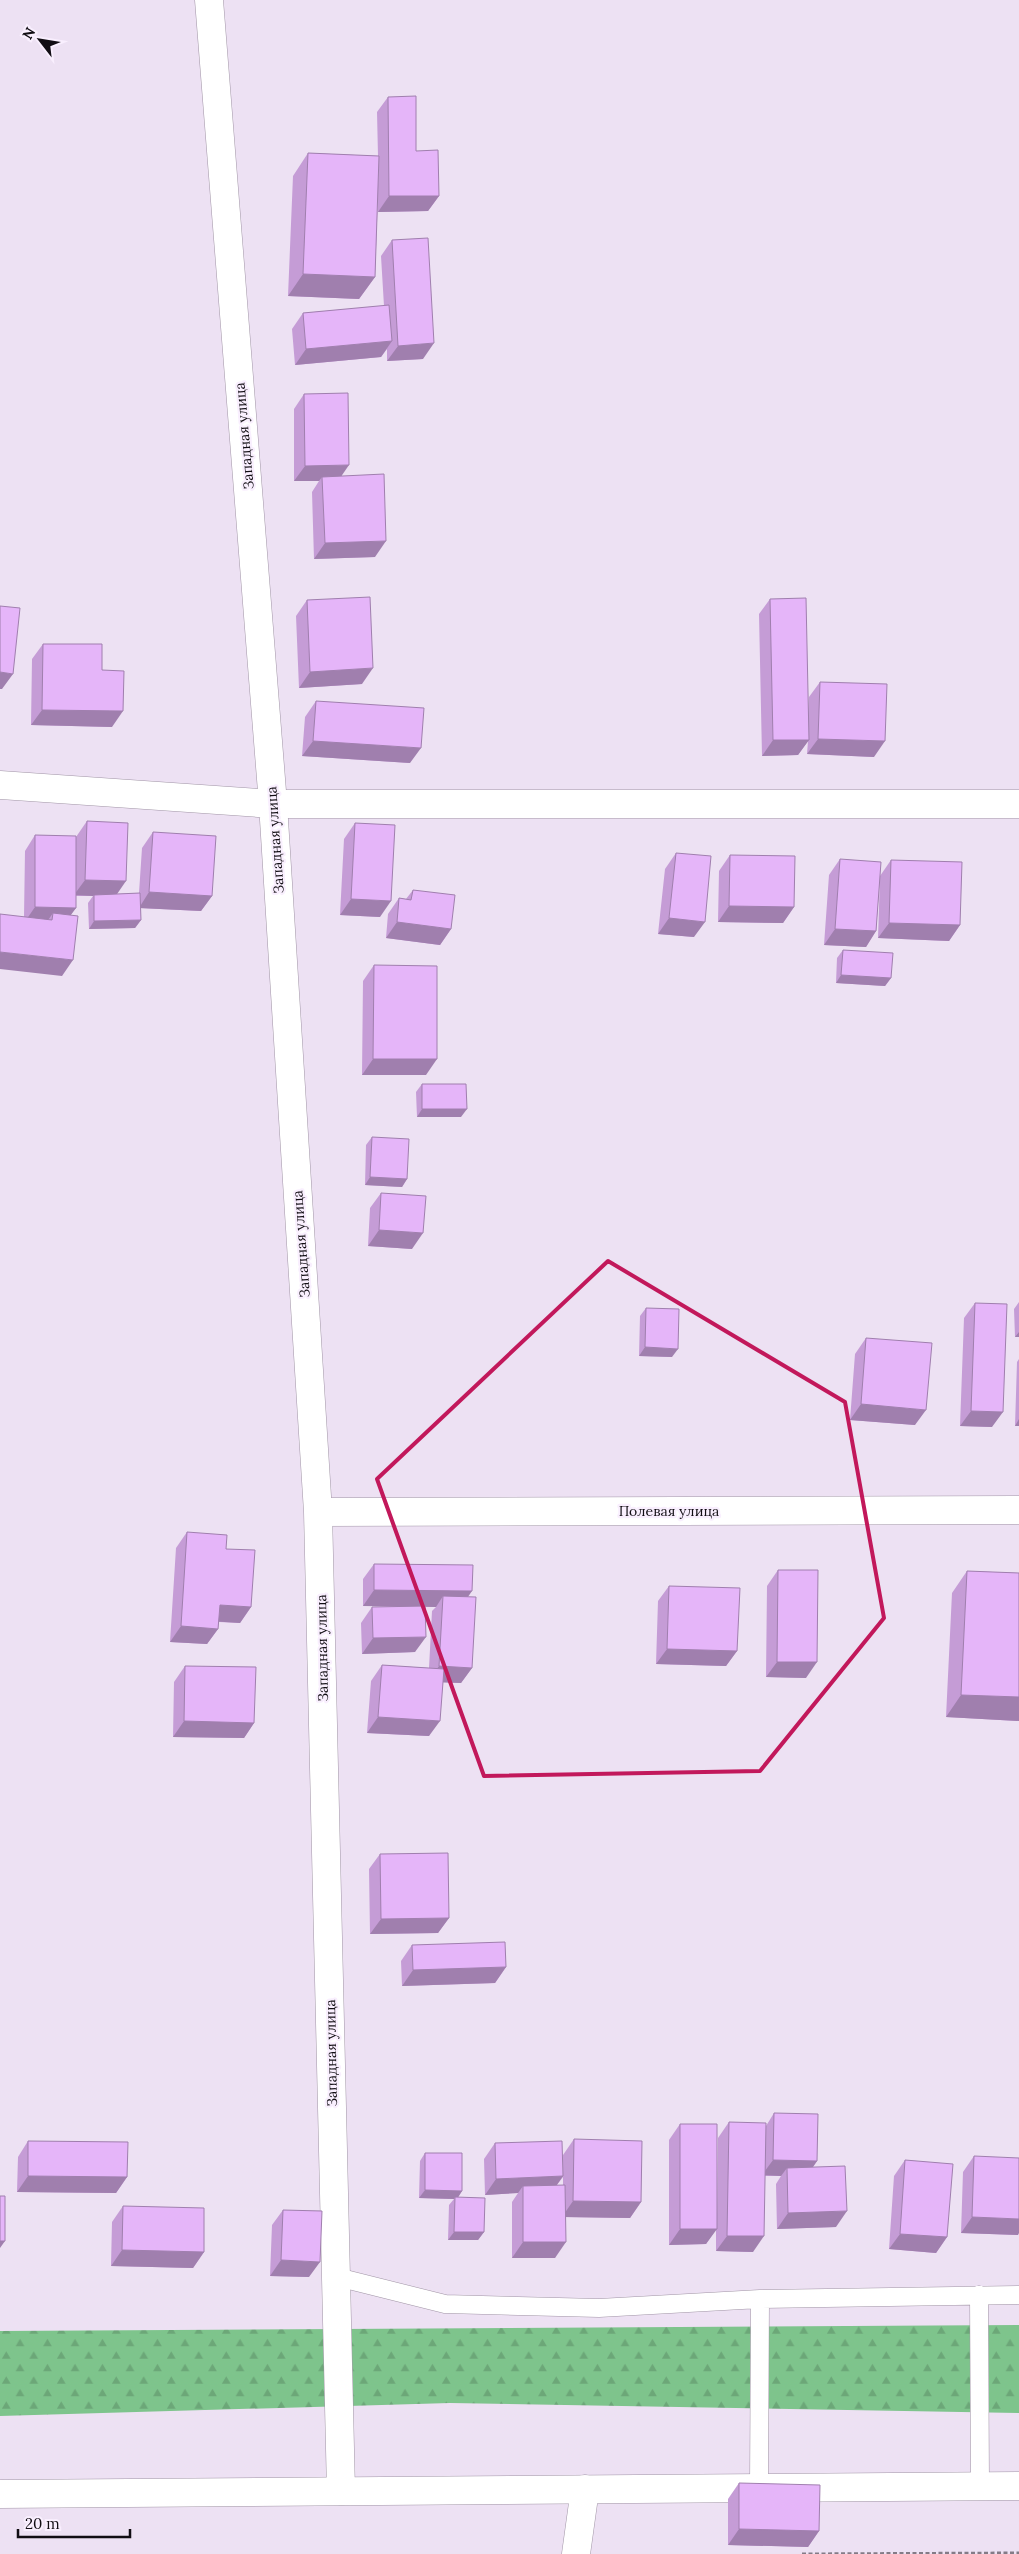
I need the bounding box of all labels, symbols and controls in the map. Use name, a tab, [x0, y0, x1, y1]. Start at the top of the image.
north arrow	[15, 15, 65, 65]
text: N	[18, 24, 39, 43]
street label: Западная улица	[230, 382, 258, 490]
street label: Западная улица	[262, 786, 288, 894]
street label: Западная улица	[288, 1190, 314, 1298]
street label: Полевая улица	[619, 1502, 719, 1520]
street label: Западная улица	[312, 1594, 332, 1702]
street label: Западная улица	[321, 1999, 341, 2107]
scale bar	[18, 2506, 130, 2538]
text: 20 m	[25, 2514, 60, 2533]

